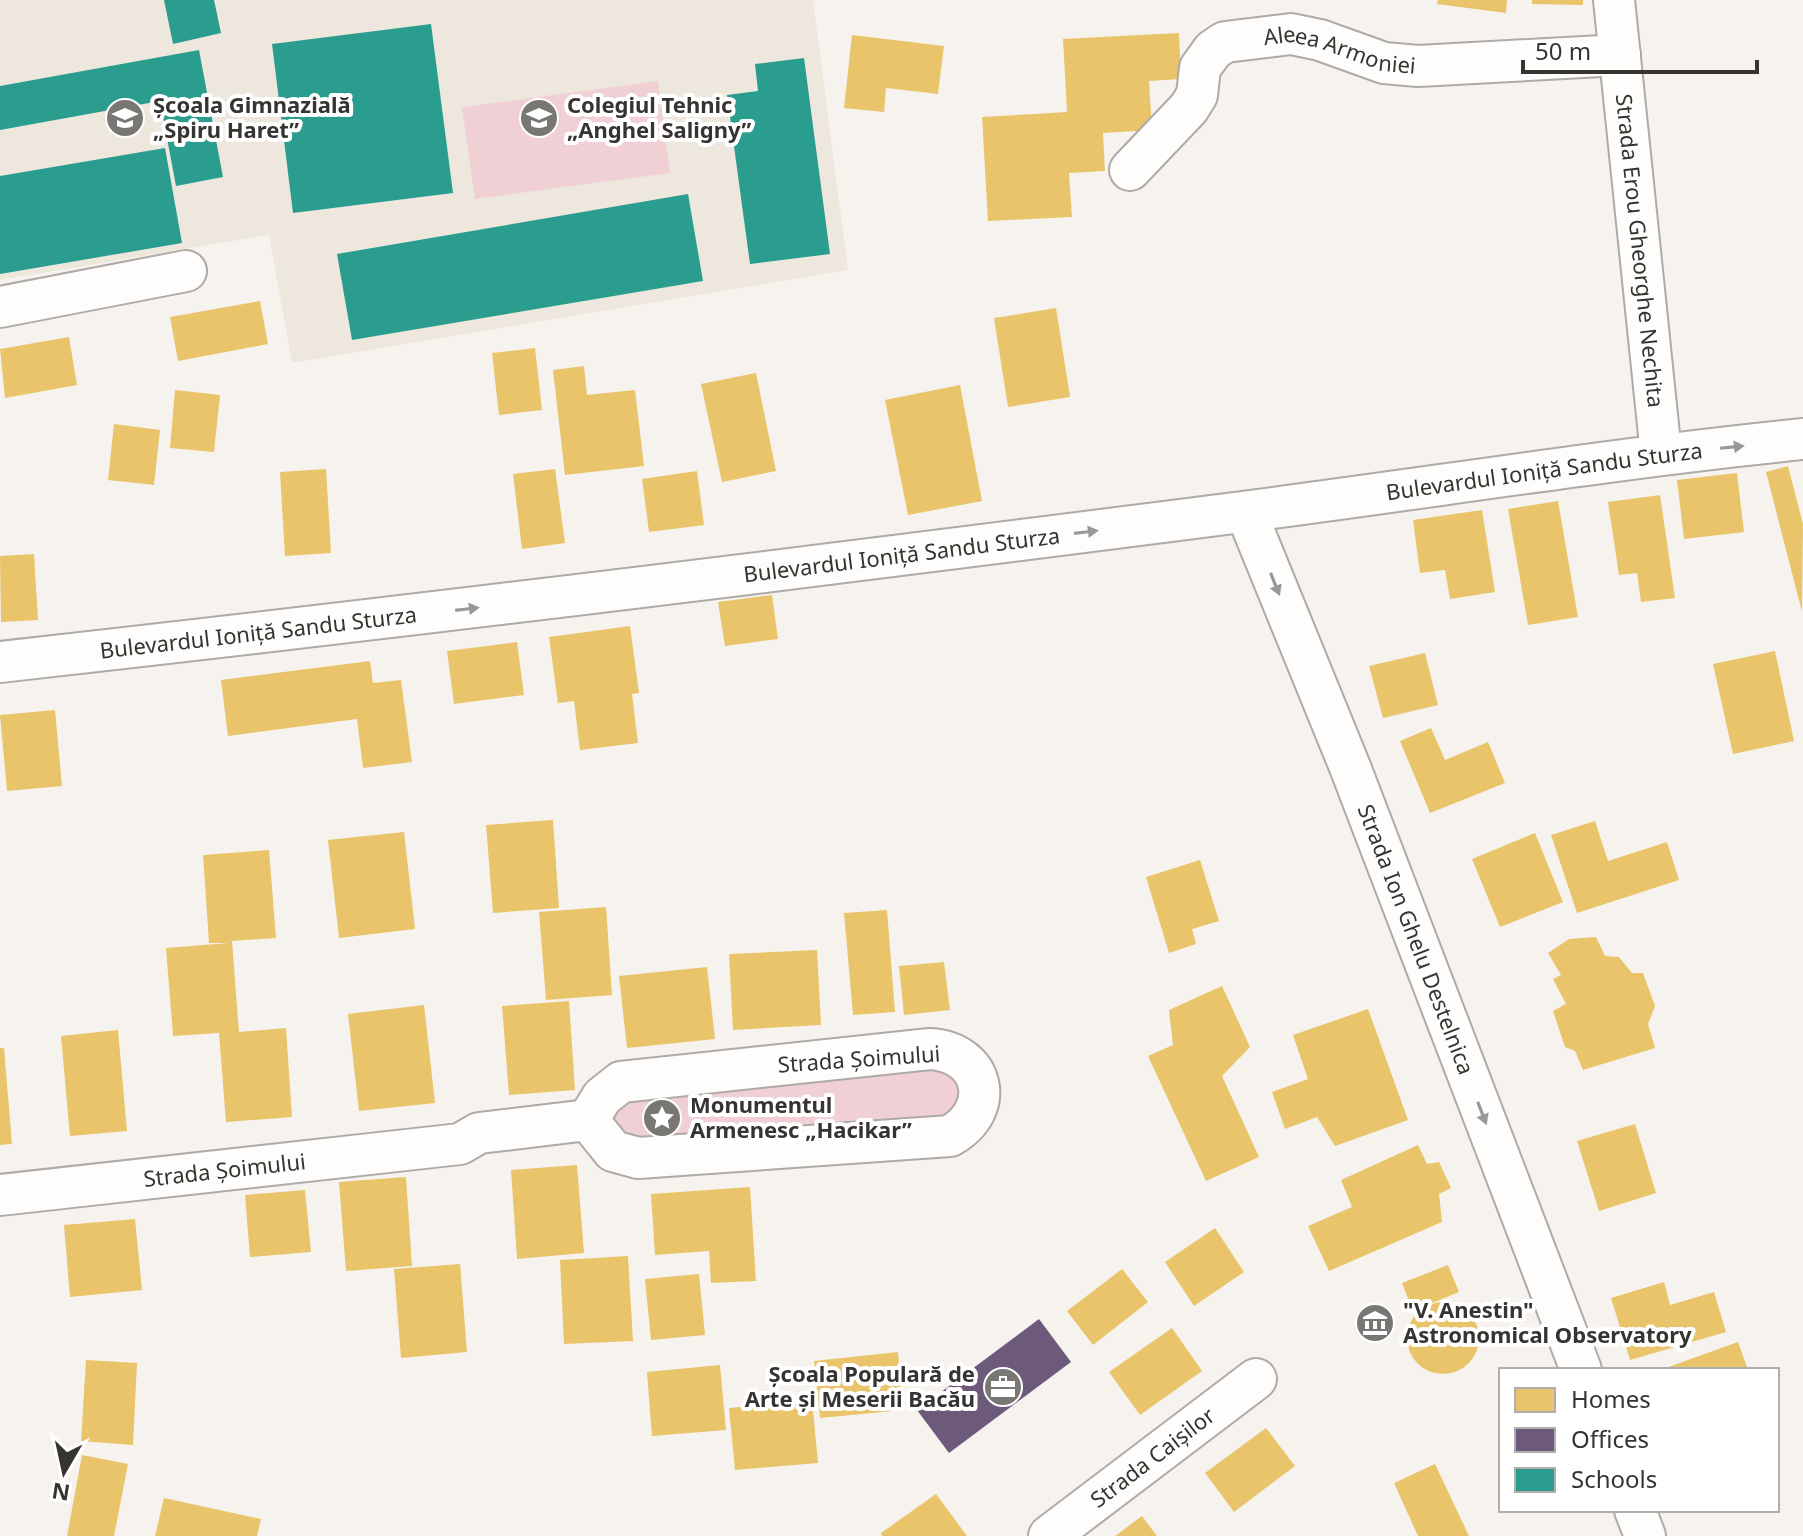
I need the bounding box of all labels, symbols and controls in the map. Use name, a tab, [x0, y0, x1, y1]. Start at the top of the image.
street label: Aleea Armoniei	[1262, 18, 1417, 80]
scale bar	[1523, 24, 1757, 74]
text: 50 m	[1535, 34, 1591, 67]
place label: Școala Gimnazială „Spiru Haret”	[153, 89, 351, 144]
place label: Colegiul Tehnic „Anghel Saligny”	[567, 89, 752, 144]
street label: Strada Erou Gheorghe Nechita	[1610, 92, 1672, 409]
school or university icon: Școala Gimnazială „Spiru Haret”	[104, 97, 146, 139]
school or university icon: Colegiul Tehnic „Anghel Saligny”	[518, 97, 560, 139]
street label: Bulevardul Ioniță Sandu Sturza	[1384, 434, 1704, 506]
one-way arrow	[1720, 440, 1745, 453]
street label: Bulevardul Ioniță Sandu Sturza	[742, 519, 1062, 589]
one-way arrow	[1074, 525, 1099, 538]
one-way arrow	[1269, 572, 1282, 596]
street label: Bulevardul Ioniță Sandu Sturza	[98, 598, 418, 665]
one-way arrow	[455, 602, 480, 615]
street label: Strada Ion Ghelu Destelnica	[1352, 800, 1482, 1078]
street label: Strada Șoimului	[777, 1037, 941, 1079]
place label: Monumentul Armenesc „Hacikar”	[690, 1089, 912, 1144]
place icon: Monumentul Armenesc „Hacikar”	[641, 1097, 683, 1139]
one-way arrow	[1476, 1101, 1489, 1125]
street label: Strada Șoimului	[142, 1145, 307, 1193]
place label: "V. Anestin" Astronomical Observatory	[1403, 1294, 1692, 1349]
museum icon: "V. Anestin" Astronomical Observatory	[1354, 1302, 1396, 1344]
place label: Școala Populară de Arte și Meserii Bacău	[745, 1358, 975, 1413]
office icon: Școala Populară de Arte și Meserii Bacău	[982, 1366, 1024, 1408]
legend	[1499, 1368, 1779, 1512]
text: Homes	[1571, 1382, 1651, 1415]
street label: Strada Caișilor	[1084, 1400, 1220, 1514]
text: Offices	[1571, 1422, 1649, 1455]
north arrow	[24, 1432, 104, 1512]
text: Schools	[1571, 1462, 1657, 1495]
text: N	[50, 1477, 72, 1509]

